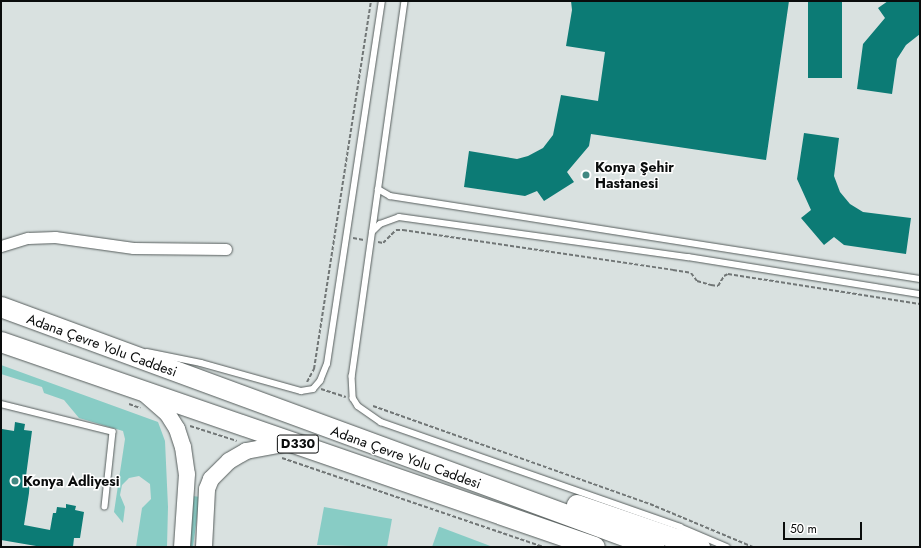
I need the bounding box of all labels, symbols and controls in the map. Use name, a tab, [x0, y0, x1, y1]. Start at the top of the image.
place label: Konya Şehir Hastanesi	[595, 159, 674, 192]
marker: Konya Şehir Hastanesi	[580, 169, 592, 181]
street label: Adana Çevre Yolu Caddesi	[25, 310, 179, 380]
street label: Adana Çevre Yolu Caddesi	[329, 422, 483, 492]
road number: D330	[276, 433, 320, 455]
place label: Konya Adliyesi	[23, 473, 120, 489]
marker: Konya Adliyesi	[10, 476, 20, 486]
scale bar	[785, 514, 864, 540]
text: 50 m	[790, 520, 817, 538]

